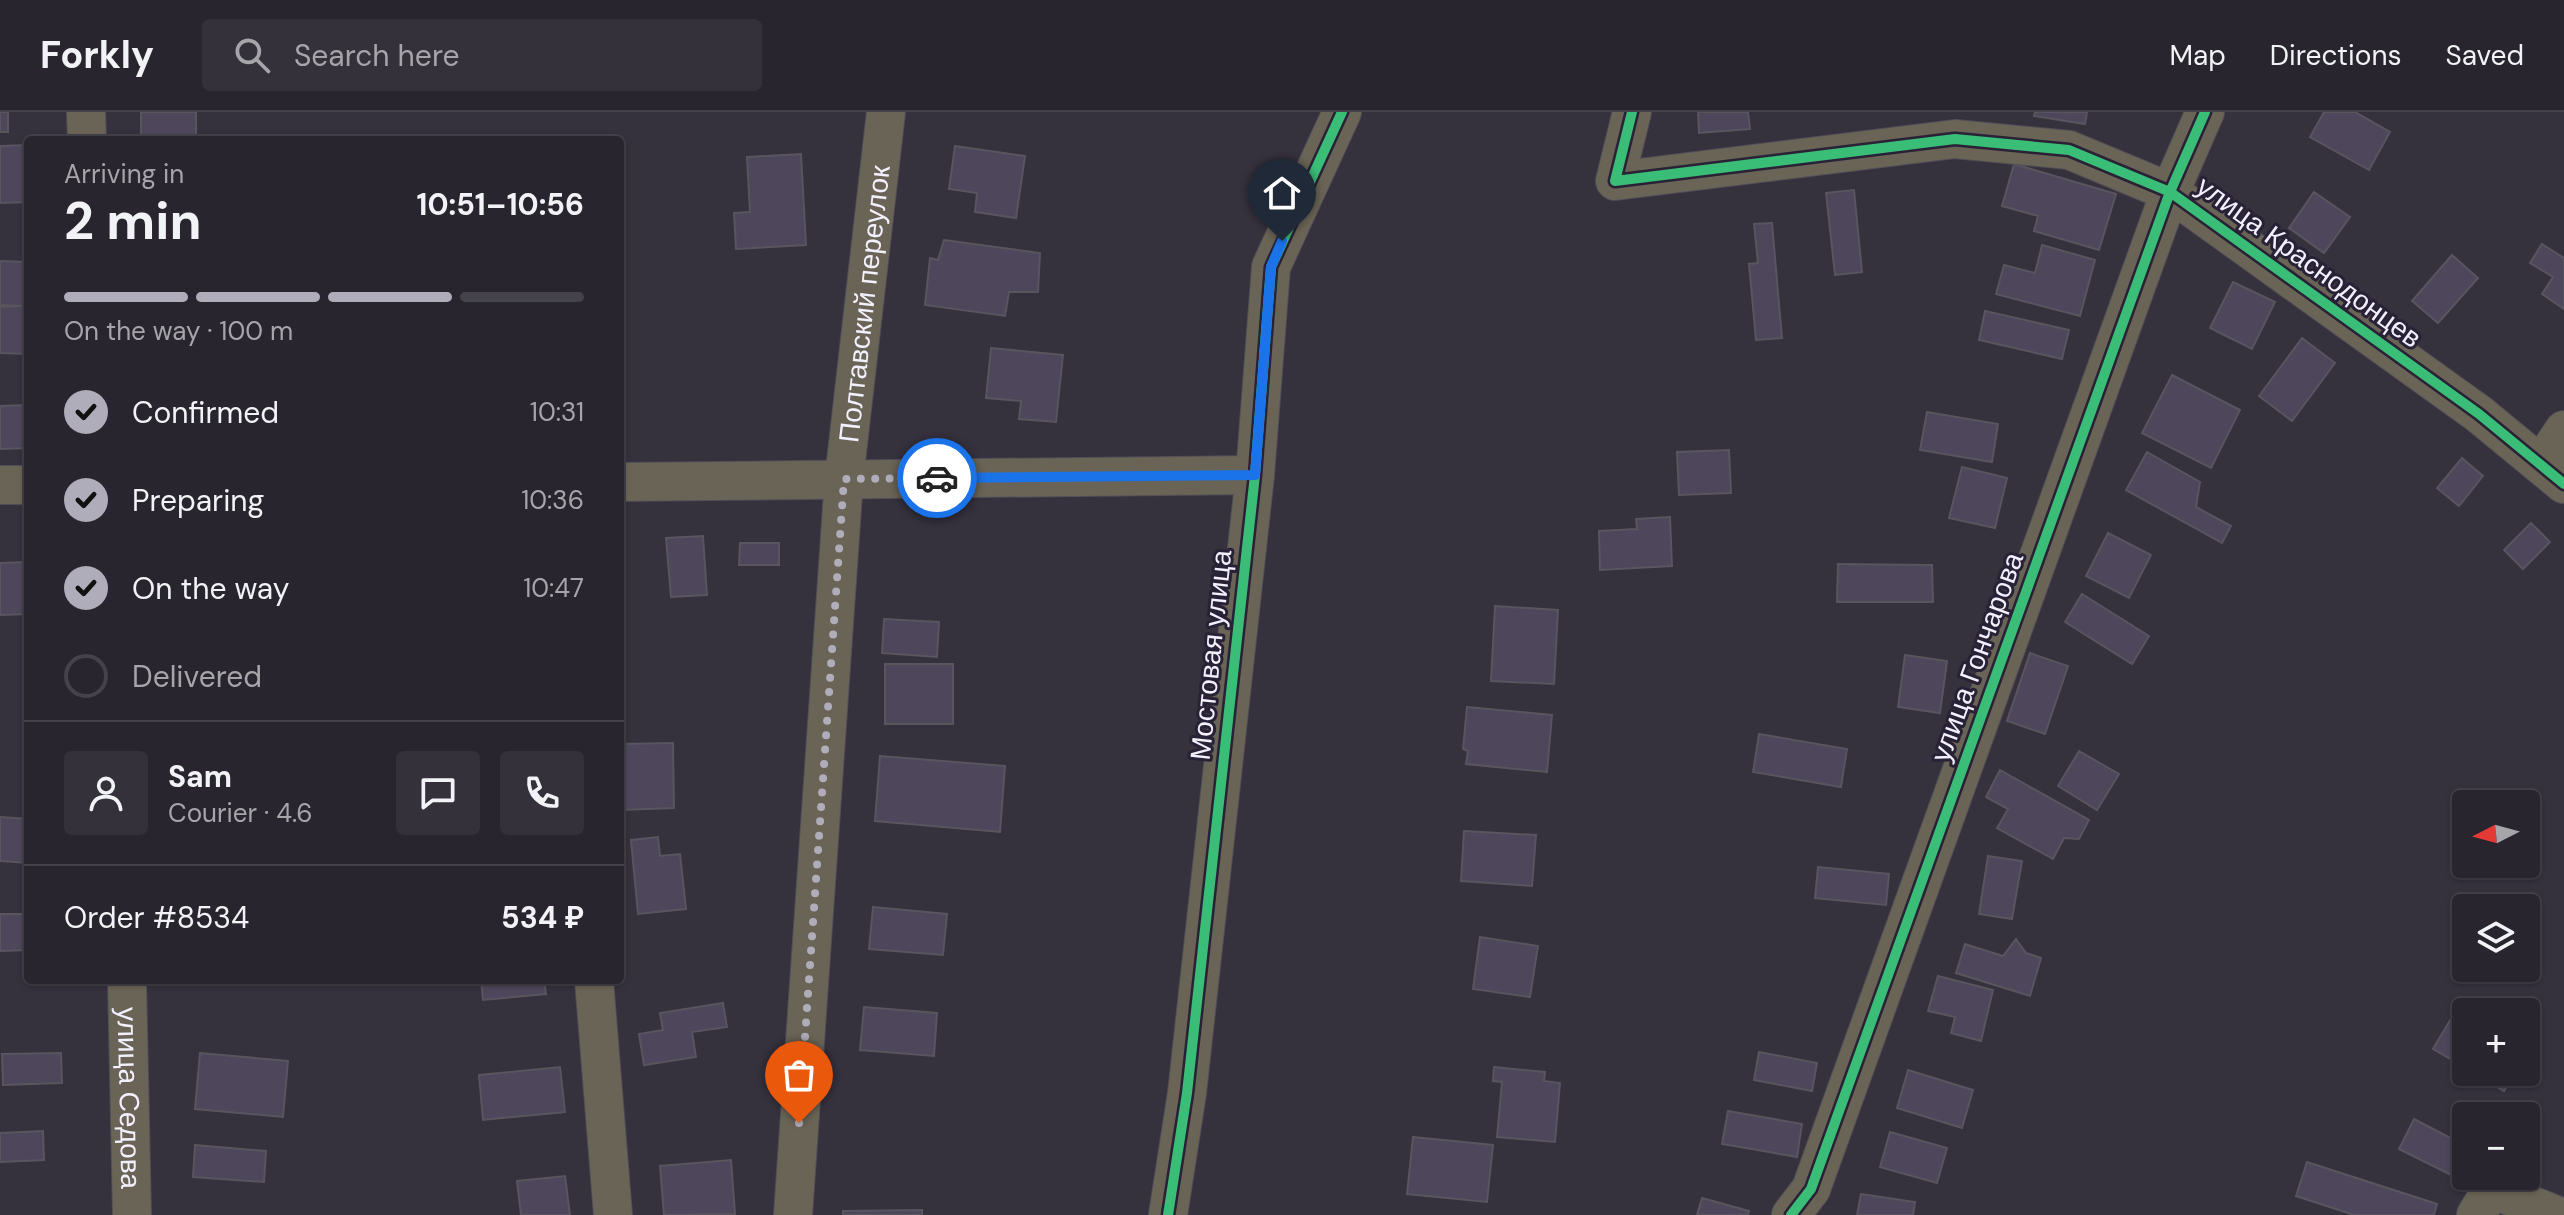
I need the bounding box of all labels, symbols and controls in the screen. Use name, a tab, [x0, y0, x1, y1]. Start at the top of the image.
search box	[202, 19, 762, 91]
text: Forkly	[40, 30, 154, 80]
icon: search	[230, 33, 274, 77]
text: Search here	[294, 36, 459, 75]
text: Map	[2169, 37, 2226, 74]
text: Directions	[2270, 37, 2402, 74]
text: Saved	[2446, 37, 2524, 74]
text: Arriving in	[64, 157, 184, 191]
pin	[1248, 159, 1316, 241]
street label: Полтавский переулок	[830, 163, 898, 444]
street label: улица Краснодонцев	[2189, 168, 2429, 356]
icon: home	[1260, 171, 1304, 215]
text: 10:51–10:56	[417, 185, 584, 224]
text: 2 min	[64, 187, 202, 255]
text: On the way · 100 m	[64, 314, 293, 348]
icon: check	[64, 390, 108, 434]
text: Confirmed	[132, 393, 279, 432]
text: 10:31	[530, 395, 584, 429]
courier	[897, 438, 977, 518]
icon: car	[915, 456, 959, 500]
icon: check	[64, 478, 108, 522]
text: Preparing	[132, 481, 264, 520]
text: 10:36	[521, 483, 584, 517]
street label: улица Гончарова	[1922, 547, 2032, 767]
street label: Мостовая улица	[1182, 548, 1240, 762]
icon: check	[64, 566, 108, 610]
text: On the way	[132, 569, 289, 608]
text: 10:47	[523, 571, 584, 605]
text: Delivered	[132, 657, 262, 696]
button: person	[64, 751, 148, 835]
button: chat	[396, 751, 480, 835]
button: phone	[500, 751, 584, 835]
text: Sam	[168, 757, 232, 796]
north arrow	[2452, 790, 2540, 878]
map controls	[2452, 790, 2540, 1190]
text: Courier · 4.6	[168, 796, 313, 830]
button: layers	[2452, 894, 2540, 982]
text: Order #8534	[64, 898, 249, 937]
text: 534 ₽	[501, 898, 584, 937]
button: +	[2452, 998, 2540, 1086]
street label: улица Седова	[109, 1007, 150, 1190]
pin	[765, 1041, 833, 1123]
icon: bag	[777, 1053, 821, 1097]
button: −	[2452, 1102, 2540, 1190]

